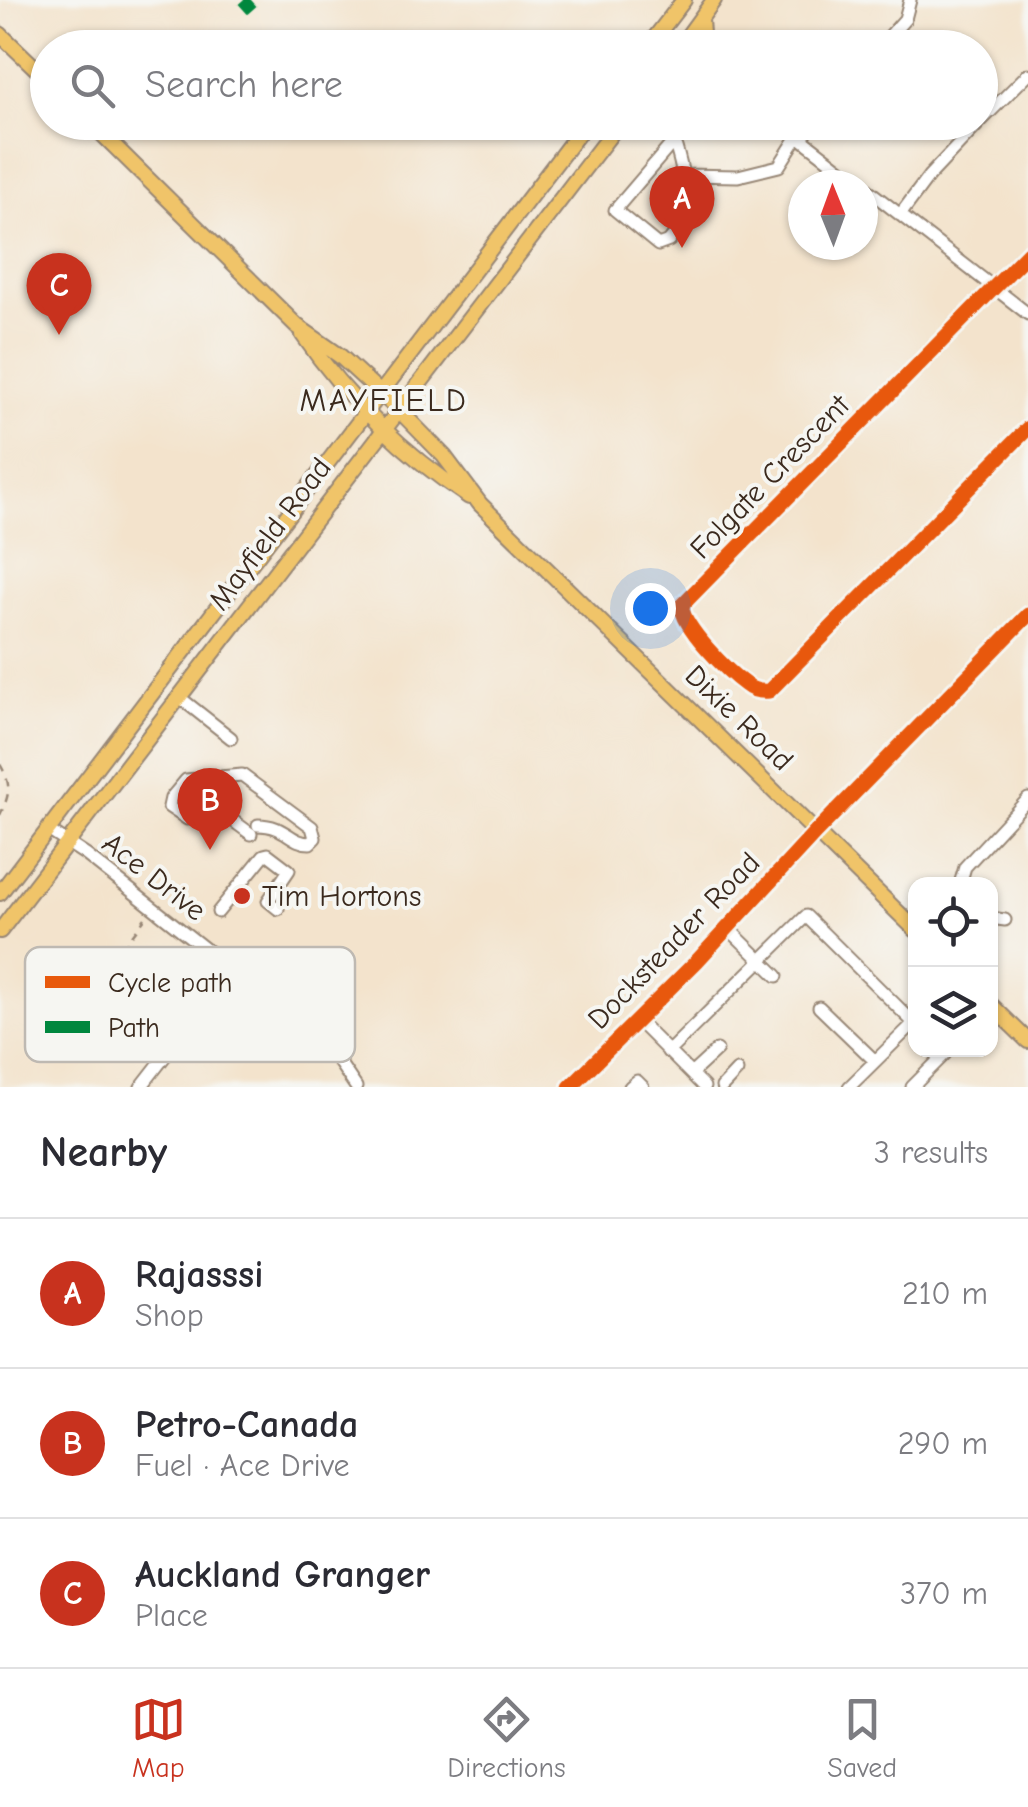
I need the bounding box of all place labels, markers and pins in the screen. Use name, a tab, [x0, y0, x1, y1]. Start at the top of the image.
pin: A	[650, 166, 714, 248]
pin: C	[27, 252, 92, 335]
pin: B	[178, 768, 242, 850]
place label: Tim Hortons	[262, 879, 421, 914]
marker: Tim Hortons	[231, 885, 253, 907]

